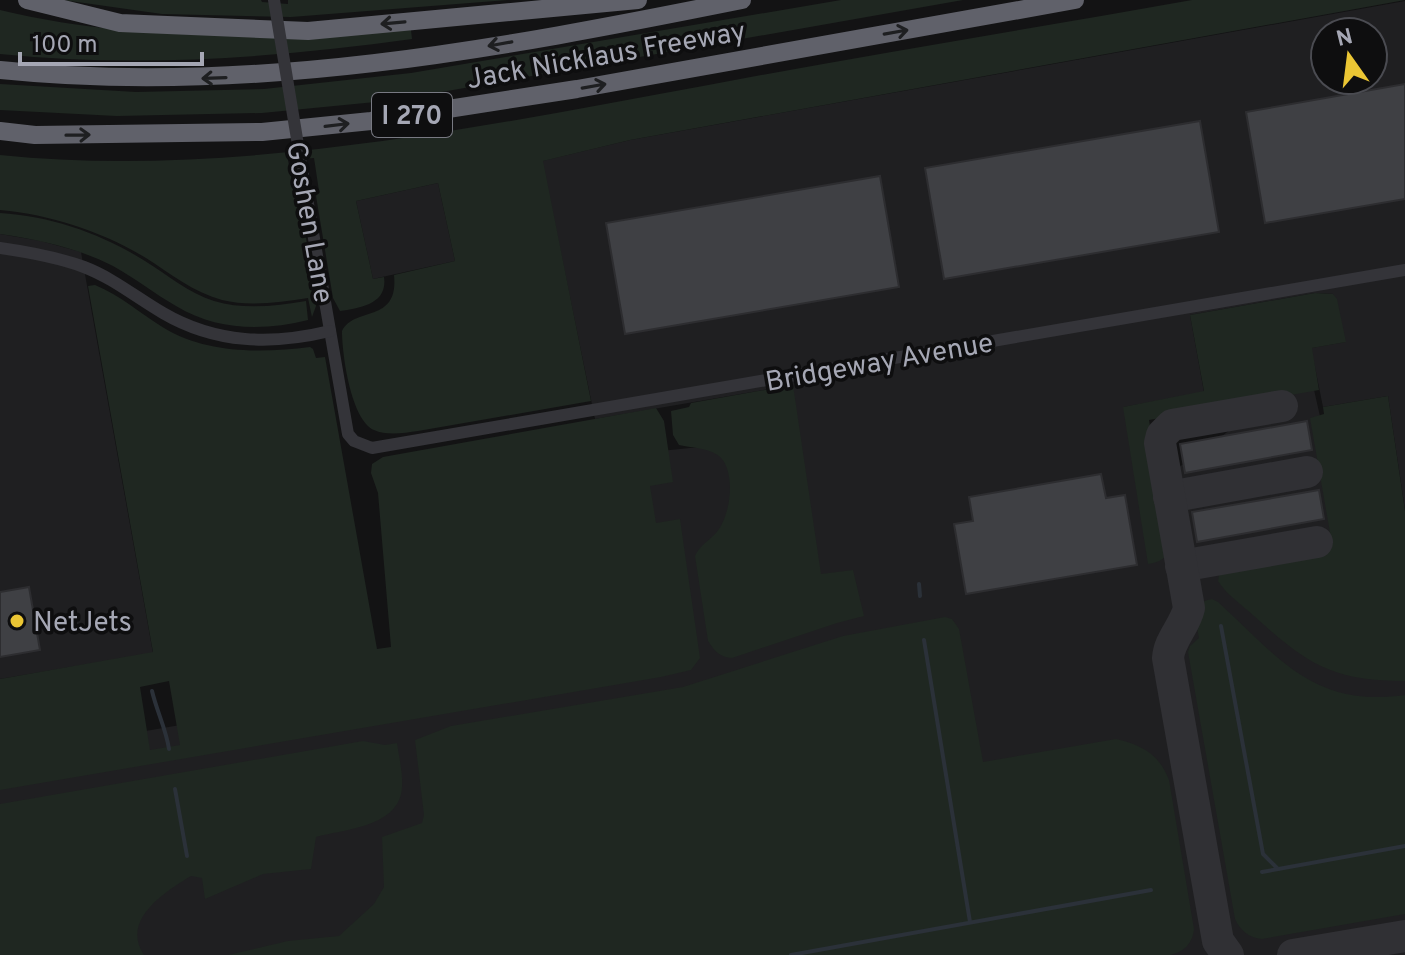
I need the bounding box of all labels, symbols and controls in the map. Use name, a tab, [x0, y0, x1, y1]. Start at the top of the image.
street label: Jack Nicklaus Freeway	[464, 15, 749, 99]
scale bar	[20, 16, 202, 66]
one-way arrow	[380, 16, 407, 31]
north arrow	[1309, 16, 1389, 96]
one-way arrow	[882, 24, 908, 39]
text: N	[1334, 24, 1356, 54]
text: 100 m	[32, 31, 98, 61]
one-way arrow	[488, 37, 513, 52]
one-way arrow	[201, 70, 228, 85]
one-way arrow	[581, 77, 606, 92]
road number: I 270	[372, 93, 452, 137]
one-way arrow	[323, 117, 350, 132]
one-way arrow	[64, 127, 91, 143]
street label: Goshen Lane	[276, 139, 340, 306]
street label: Bridgeway Avenue	[763, 326, 996, 402]
place label: NetJets	[33, 606, 132, 642]
marker: NetJets	[8, 612, 26, 630]

